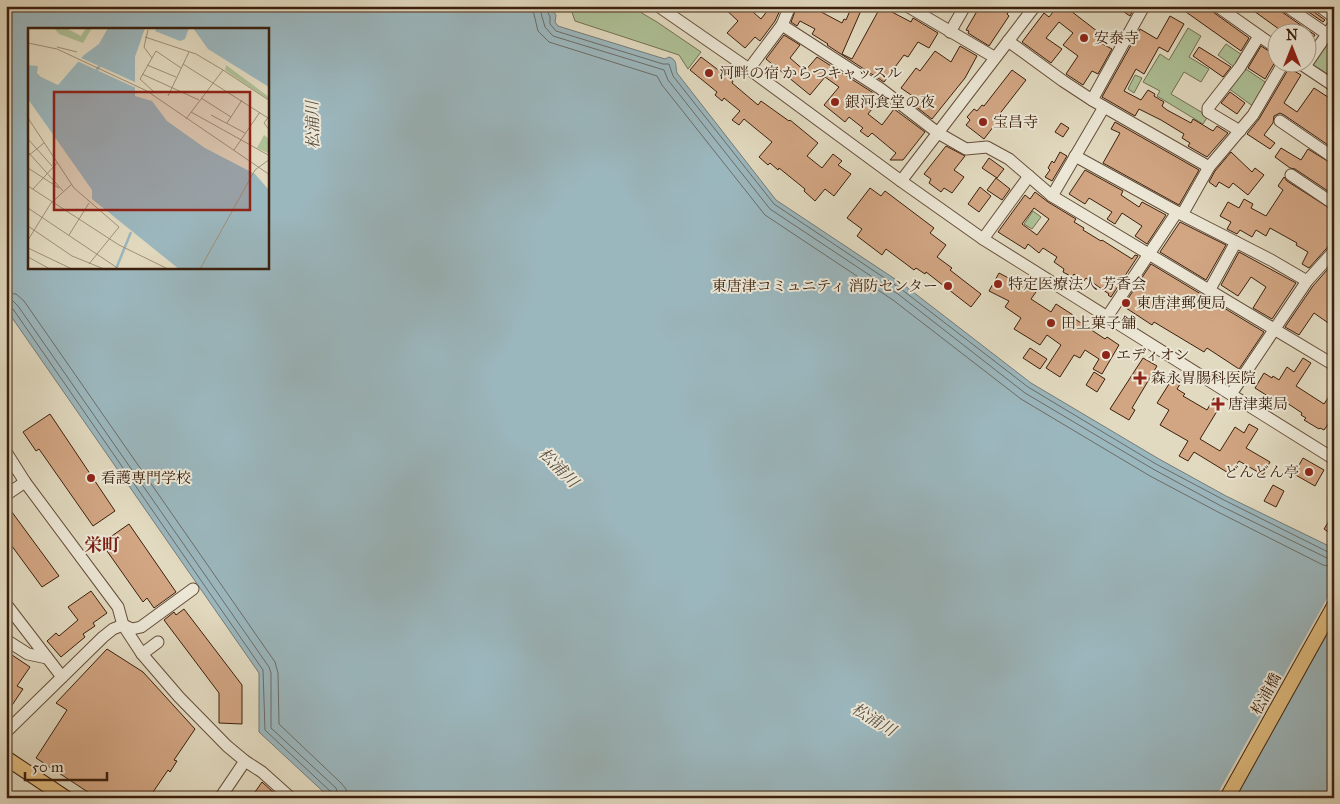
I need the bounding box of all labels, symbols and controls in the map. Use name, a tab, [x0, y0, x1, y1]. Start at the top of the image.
north arrow	[1268, 22, 1318, 72]
text: N	[1286, 27, 1298, 44]
inset map	[28, 28, 269, 269]
place label: 安泰寺	[1094, 29, 1139, 47]
marker: 安泰寺	[1078, 32, 1090, 44]
place label: 河畔の宿 からつキャッスル	[719, 64, 902, 82]
marker: 河畔の宿 からつキャッスル	[703, 67, 715, 79]
place label: 銀河食堂の夜	[845, 93, 935, 111]
marker: 銀河食堂の夜	[829, 96, 841, 108]
water label: 松浦川	[303, 99, 322, 149]
place label: 宝昌寺	[993, 113, 1038, 131]
marker: 宝昌寺	[977, 116, 989, 128]
place label: 特定医療法人 芳香会	[1008, 275, 1146, 293]
place label: 東唐津コミュニティ 消防センター	[712, 277, 938, 295]
marker: 特定医療法人 芳香会	[992, 278, 1004, 290]
marker: 東唐津コミュニティ 消防センター	[942, 280, 954, 292]
place label: 東唐津郵便局	[1136, 294, 1226, 312]
marker: 東唐津郵便局	[1120, 297, 1132, 309]
place label: 田上菓子舗	[1061, 314, 1136, 332]
marker: 田上菓子舗	[1045, 317, 1057, 329]
place label: エディオン	[1116, 346, 1190, 364]
marker: エディオン	[1100, 349, 1112, 361]
place label: 森永胃腸科医院	[1151, 369, 1256, 387]
marker: 森永胃腸科医院	[1133, 371, 1147, 385]
place label: 唐津薬局	[1228, 395, 1288, 413]
marker: 唐津薬局	[1212, 398, 1224, 410]
water label: 松浦川	[535, 444, 584, 492]
place label: どんどん亭	[1224, 463, 1299, 481]
marker: どんどん亭	[1303, 466, 1315, 478]
place label: 看護専門学校	[101, 469, 191, 487]
marker: 看護専門学校	[85, 472, 97, 484]
district label: 栄町	[84, 534, 120, 556]
street label: 松浦橋	[1247, 670, 1285, 718]
water label: 松浦川	[848, 699, 901, 741]
scale bar	[25, 749, 108, 781]
text: 50 m	[32, 758, 64, 776]

